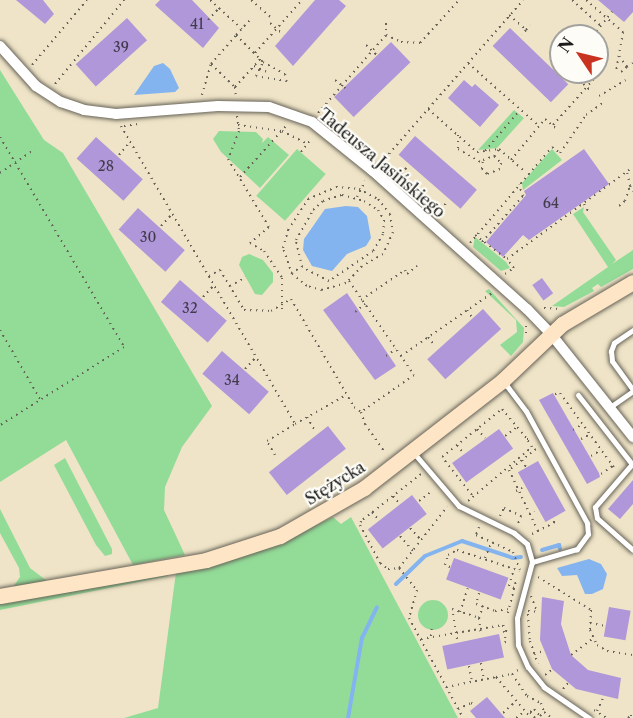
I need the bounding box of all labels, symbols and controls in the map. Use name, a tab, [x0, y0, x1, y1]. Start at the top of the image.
house number: 41	[190, 16, 204, 32]
north arrow	[549, 24, 609, 84]
text: N	[554, 33, 578, 56]
house number: 39	[113, 39, 129, 55]
street label: Tadeusza Jasińskiego	[315, 104, 449, 222]
house number: 28	[98, 158, 114, 174]
house number: 64	[543, 195, 559, 211]
house number: 30	[140, 229, 156, 245]
house number: 32	[182, 300, 198, 316]
house number: 34	[224, 372, 240, 388]
street label: Stężycka	[302, 457, 368, 509]

